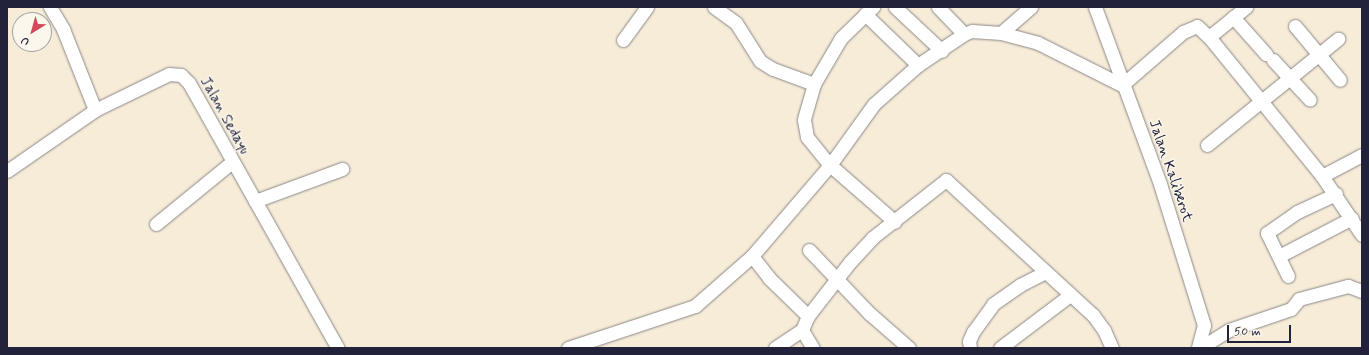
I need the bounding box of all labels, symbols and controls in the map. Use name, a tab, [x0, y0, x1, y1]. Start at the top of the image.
north arrow	[12, 12, 52, 52]
text: U	[18, 33, 32, 49]
street label: Jalan Sedayu	[195, 73, 253, 159]
street label: Jalan Kaliberot	[1144, 118, 1196, 224]
scale bar	[1229, 317, 1293, 343]
text: 50 m	[1234, 324, 1261, 340]

